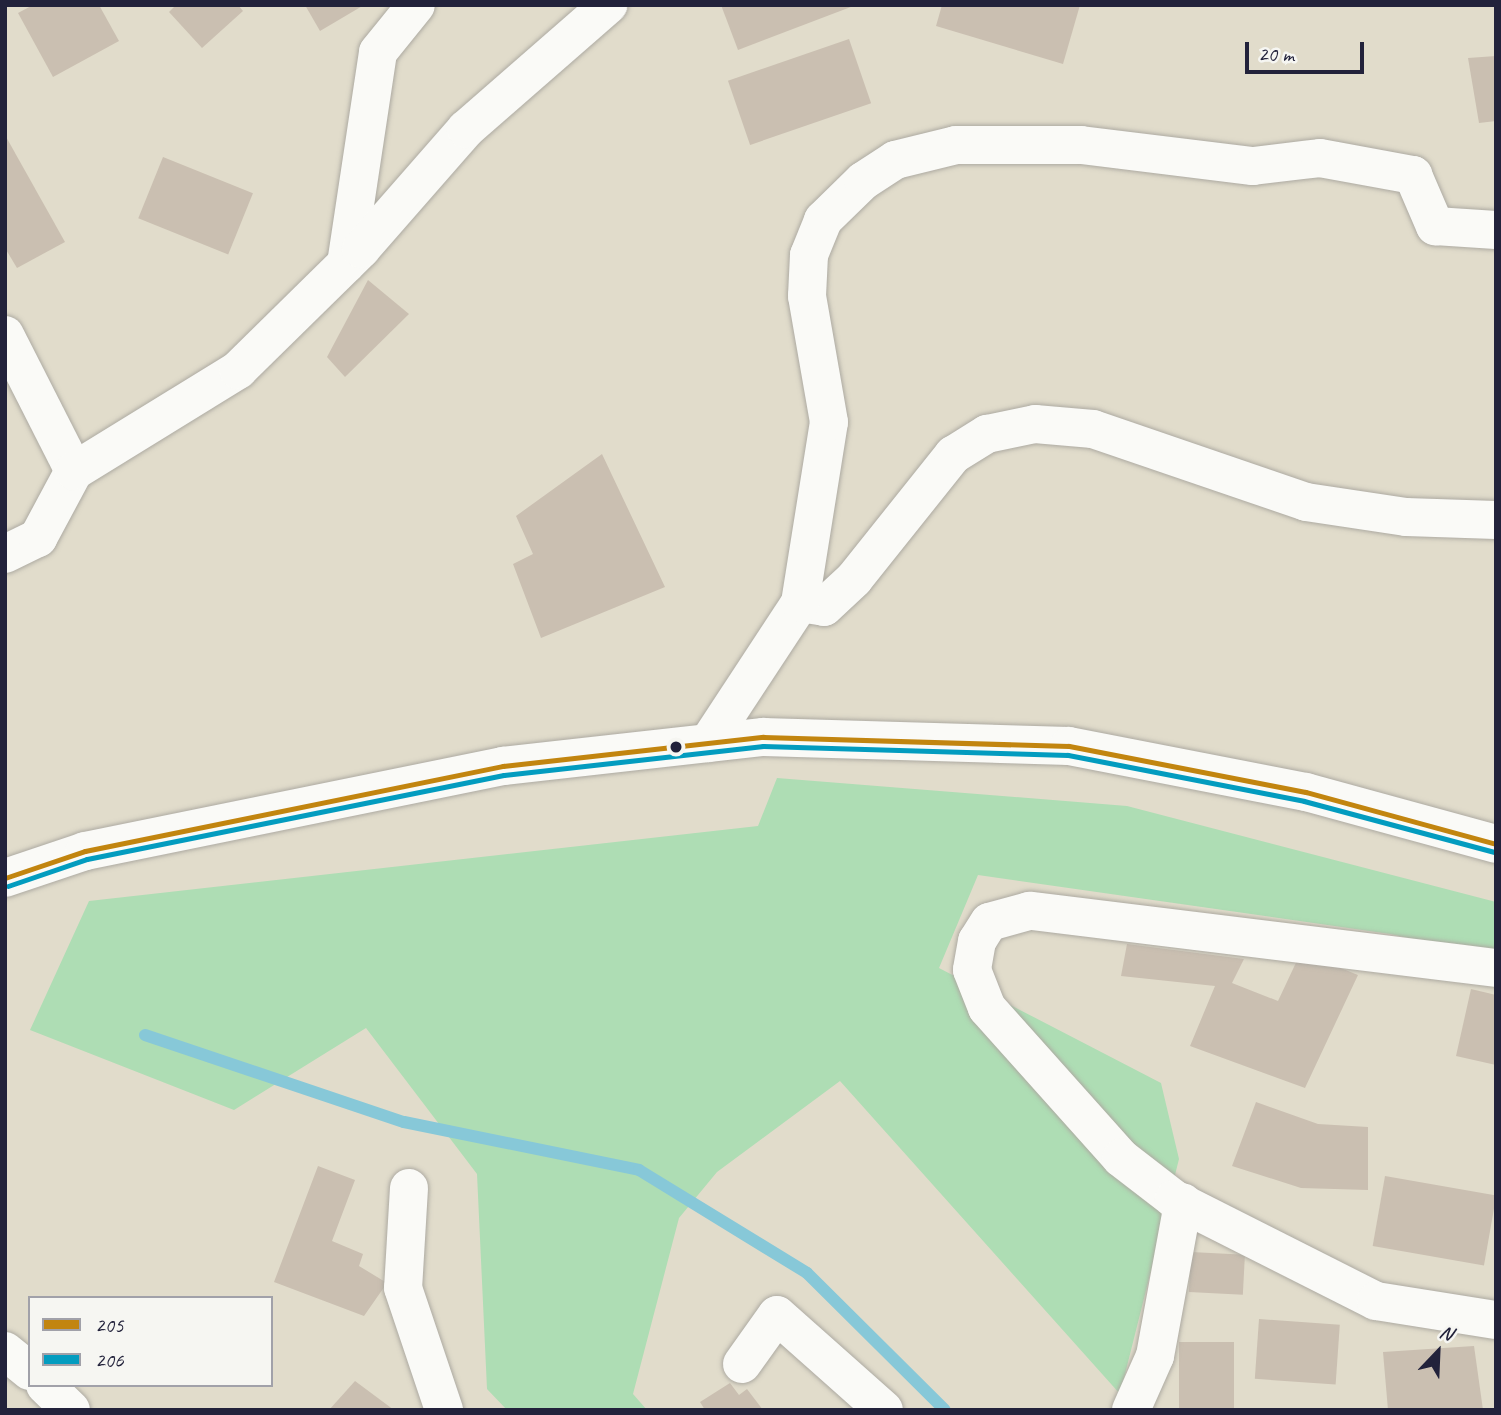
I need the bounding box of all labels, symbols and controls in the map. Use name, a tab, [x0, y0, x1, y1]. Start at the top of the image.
scale bar	[1249, 28, 1368, 72]
text: 20 m	[1258, 41, 1294, 67]
unlabelled marker	[669, 740, 683, 754]
legend	[28, 1296, 273, 1387]
text: 205	[95, 1312, 123, 1338]
north arrow	[1403, 1317, 1473, 1387]
text: N	[1436, 1319, 1456, 1346]
text: 206	[95, 1347, 123, 1373]

